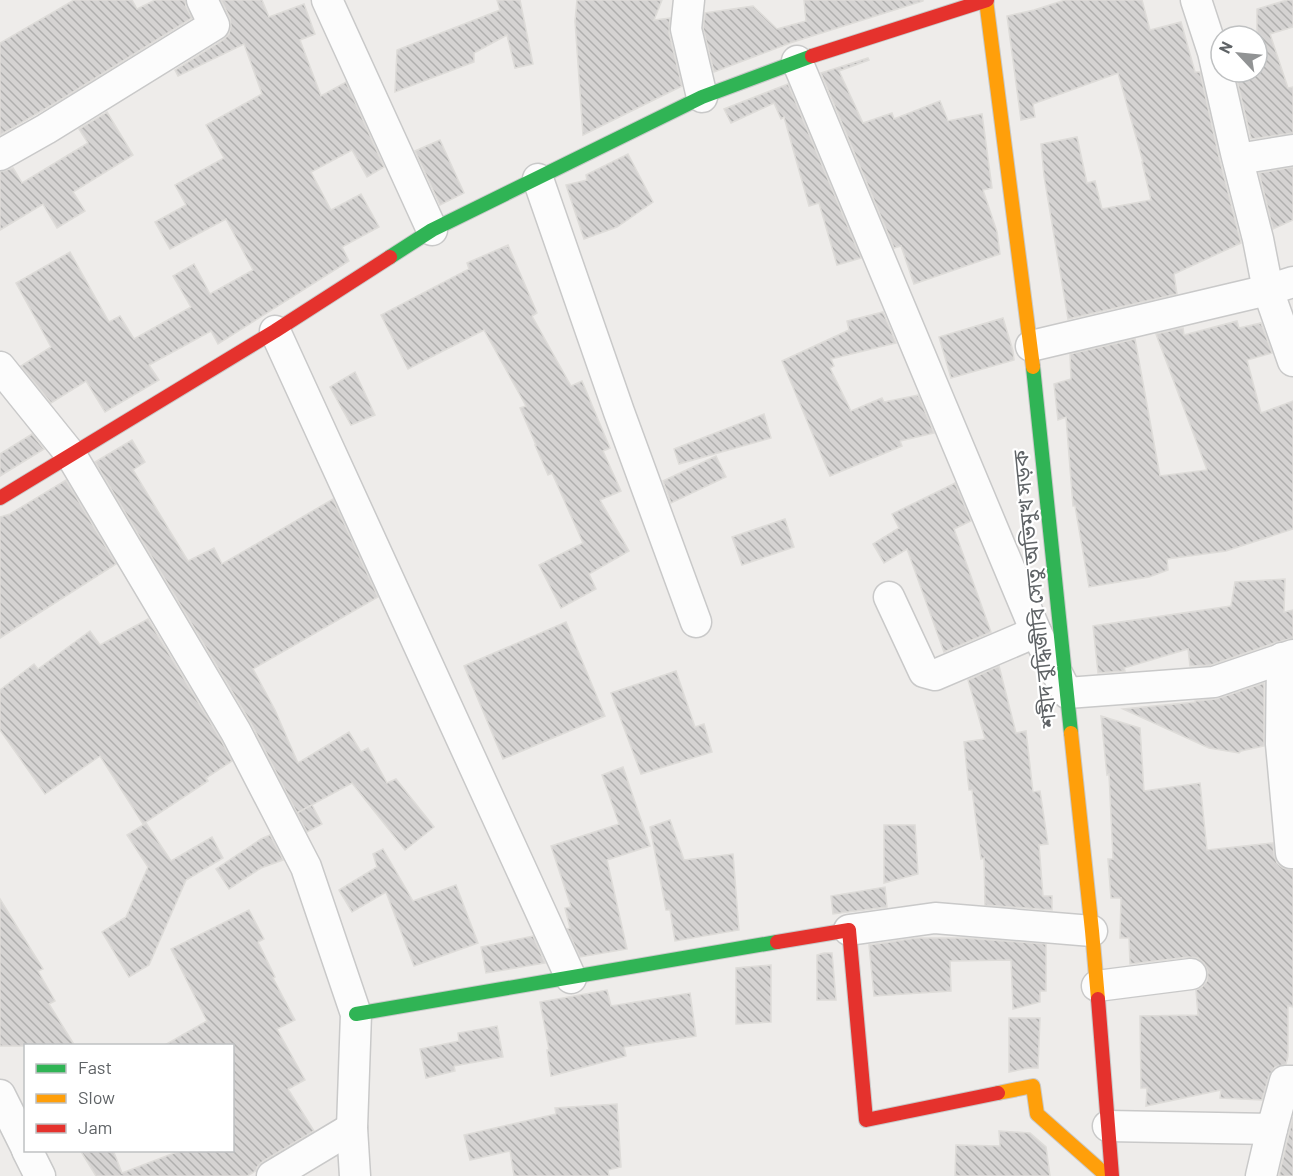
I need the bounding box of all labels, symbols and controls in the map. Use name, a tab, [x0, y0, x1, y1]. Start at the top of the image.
north arrow	[1209, 24, 1269, 84]
text: N	[1214, 38, 1236, 56]
street label: শহীদ বুদ্ধিজীবি সেতু অভিমুখ সড়ক	[1006, 448, 1062, 730]
legend	[24, 1044, 234, 1152]
text: Fast	[78, 1056, 112, 1078]
text: Slow	[78, 1086, 115, 1108]
text: Jam	[78, 1116, 112, 1138]

